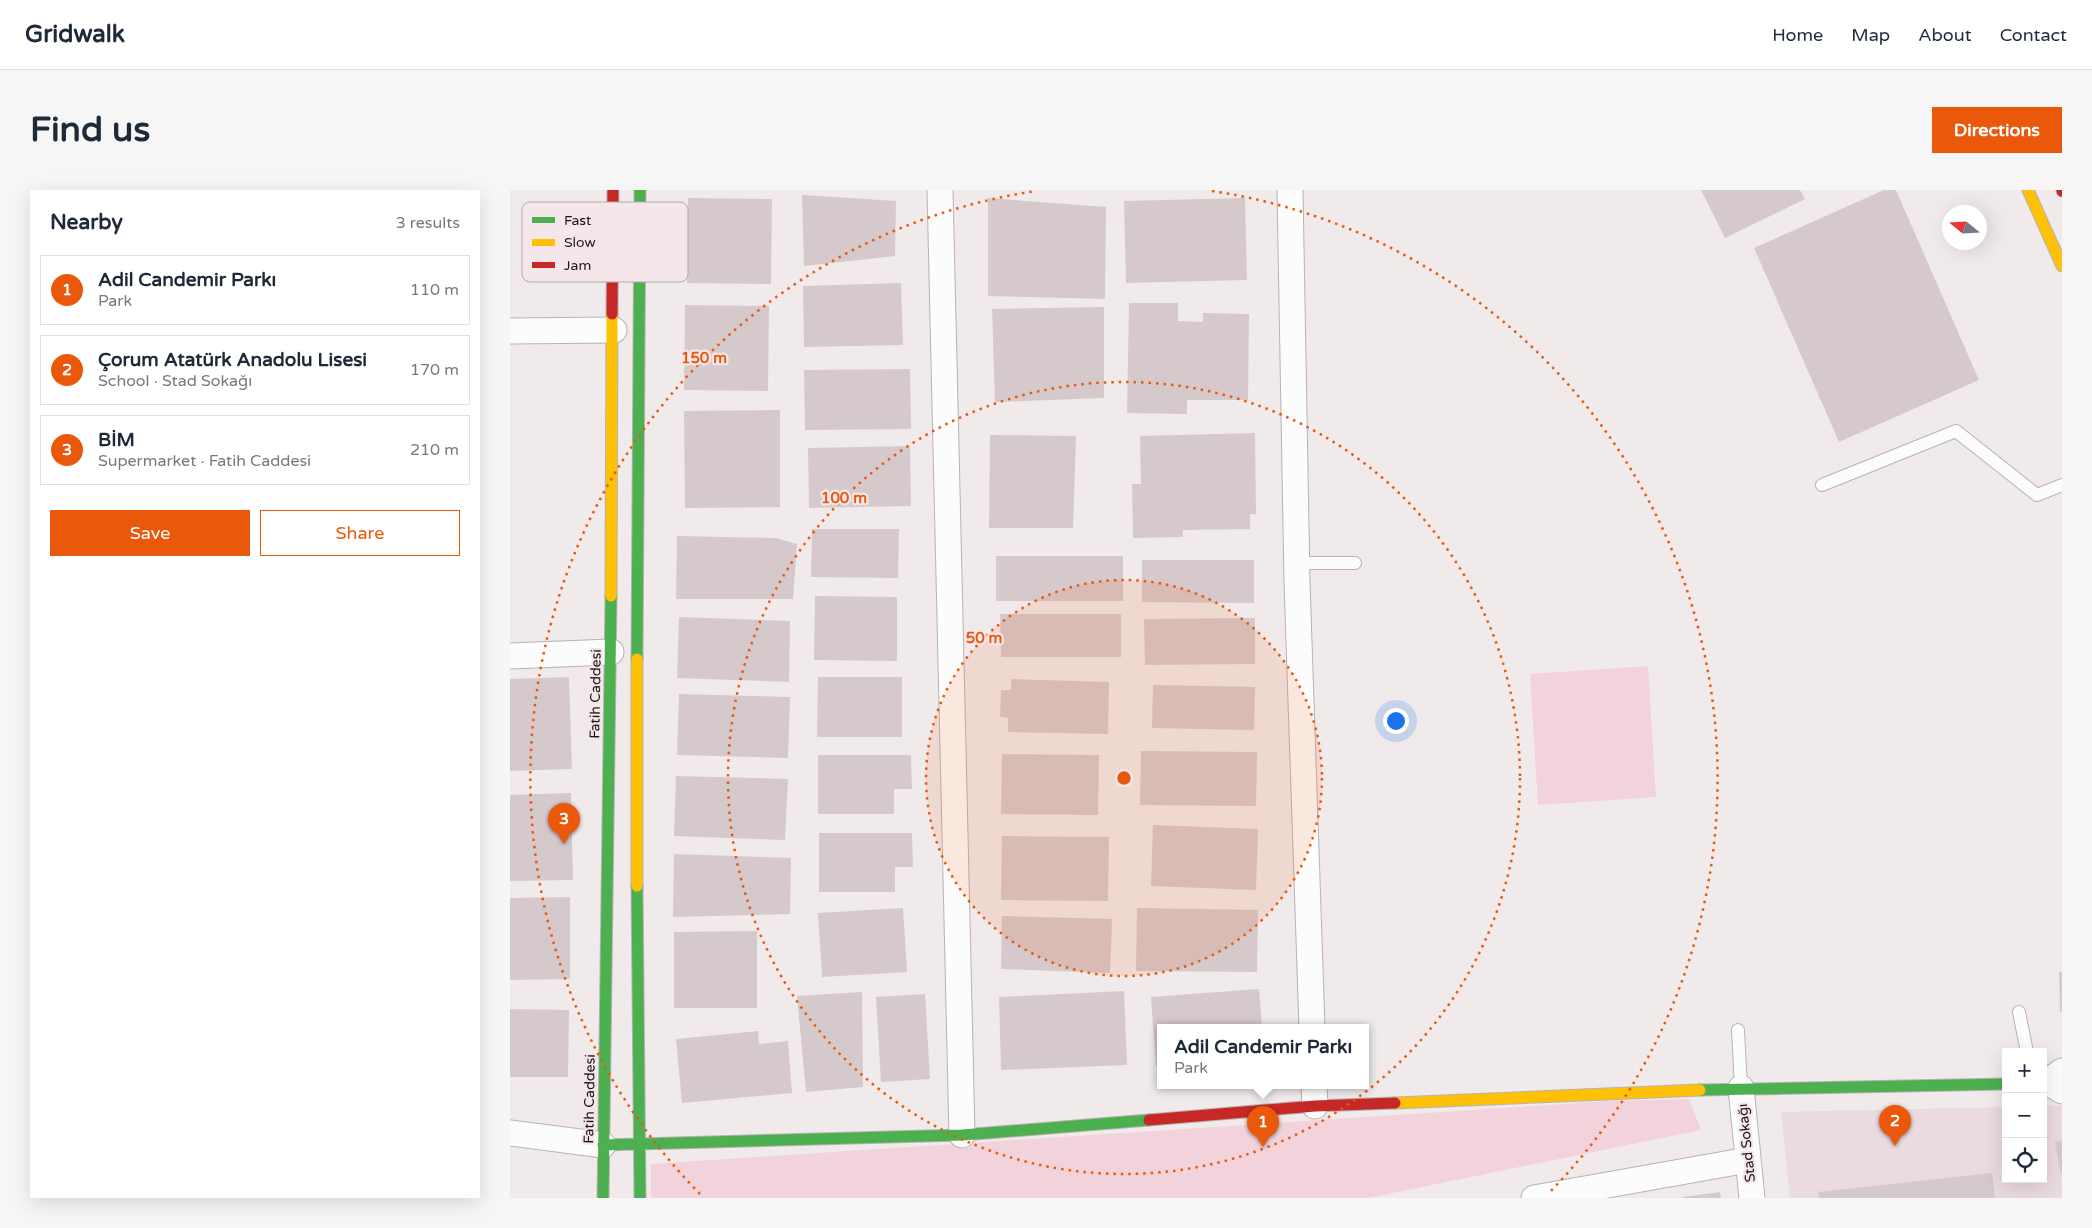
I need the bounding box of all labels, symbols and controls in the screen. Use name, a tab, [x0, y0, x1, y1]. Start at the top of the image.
text: Gridwalk	[25, 20, 125, 49]
text: Home	[1772, 24, 1823, 46]
text: Map	[1851, 24, 1890, 46]
text: About	[1918, 24, 1972, 46]
text: Contact	[2000, 24, 2067, 46]
button: Directions	[1932, 107, 2062, 153]
text: Find us	[30, 109, 150, 151]
legend	[522, 202, 688, 282]
north arrow	[1942, 205, 1987, 250]
text: Nearby	[50, 210, 123, 235]
text: Fast	[564, 212, 592, 229]
text: 3 results	[396, 213, 460, 233]
text: Slow	[564, 234, 596, 251]
text: Jam	[564, 257, 591, 274]
text: Adil Candemir Parkı	[98, 269, 276, 291]
text: 1	[62, 280, 72, 300]
text: 110 m	[410, 280, 459, 300]
text: Park	[98, 291, 132, 311]
text: Çorum Atatürk Anadolu Lisesi	[98, 349, 367, 371]
text: 150 m	[681, 349, 727, 367]
text: 2	[62, 360, 72, 380]
text: 170 m	[410, 360, 459, 380]
text: School · Stad Sokağı	[98, 371, 252, 391]
text: BİM	[98, 429, 135, 451]
text: 3	[62, 440, 72, 460]
text: 210 m	[410, 440, 459, 460]
text: Supermarket · Fatih Caddesi	[98, 451, 311, 471]
text: 100 m	[821, 489, 867, 507]
button: Save	[50, 510, 250, 556]
button: Share	[260, 510, 460, 556]
text: 50 m	[966, 629, 1002, 647]
street label: Fatih Caddesi	[586, 649, 605, 739]
your location	[1383, 708, 1409, 734]
centre of rings	[1115, 769, 1133, 787]
pin: 3	[548, 803, 580, 844]
popup	[1157, 1024, 1369, 1089]
text: Adil Candemir Parkı	[1174, 1036, 1352, 1058]
map controls	[2002, 1048, 2047, 1183]
button: +	[2002, 1048, 2047, 1093]
street label: Fatih Caddesi	[580, 1054, 599, 1144]
text: Park	[1174, 1058, 1208, 1078]
button: −	[2002, 1093, 2047, 1138]
street label: Stad Sokağı	[1734, 1103, 1759, 1183]
pin: 2	[1879, 1105, 1911, 1146]
pin: 1	[1247, 1106, 1279, 1147]
button: locate	[2002, 1138, 2047, 1183]

